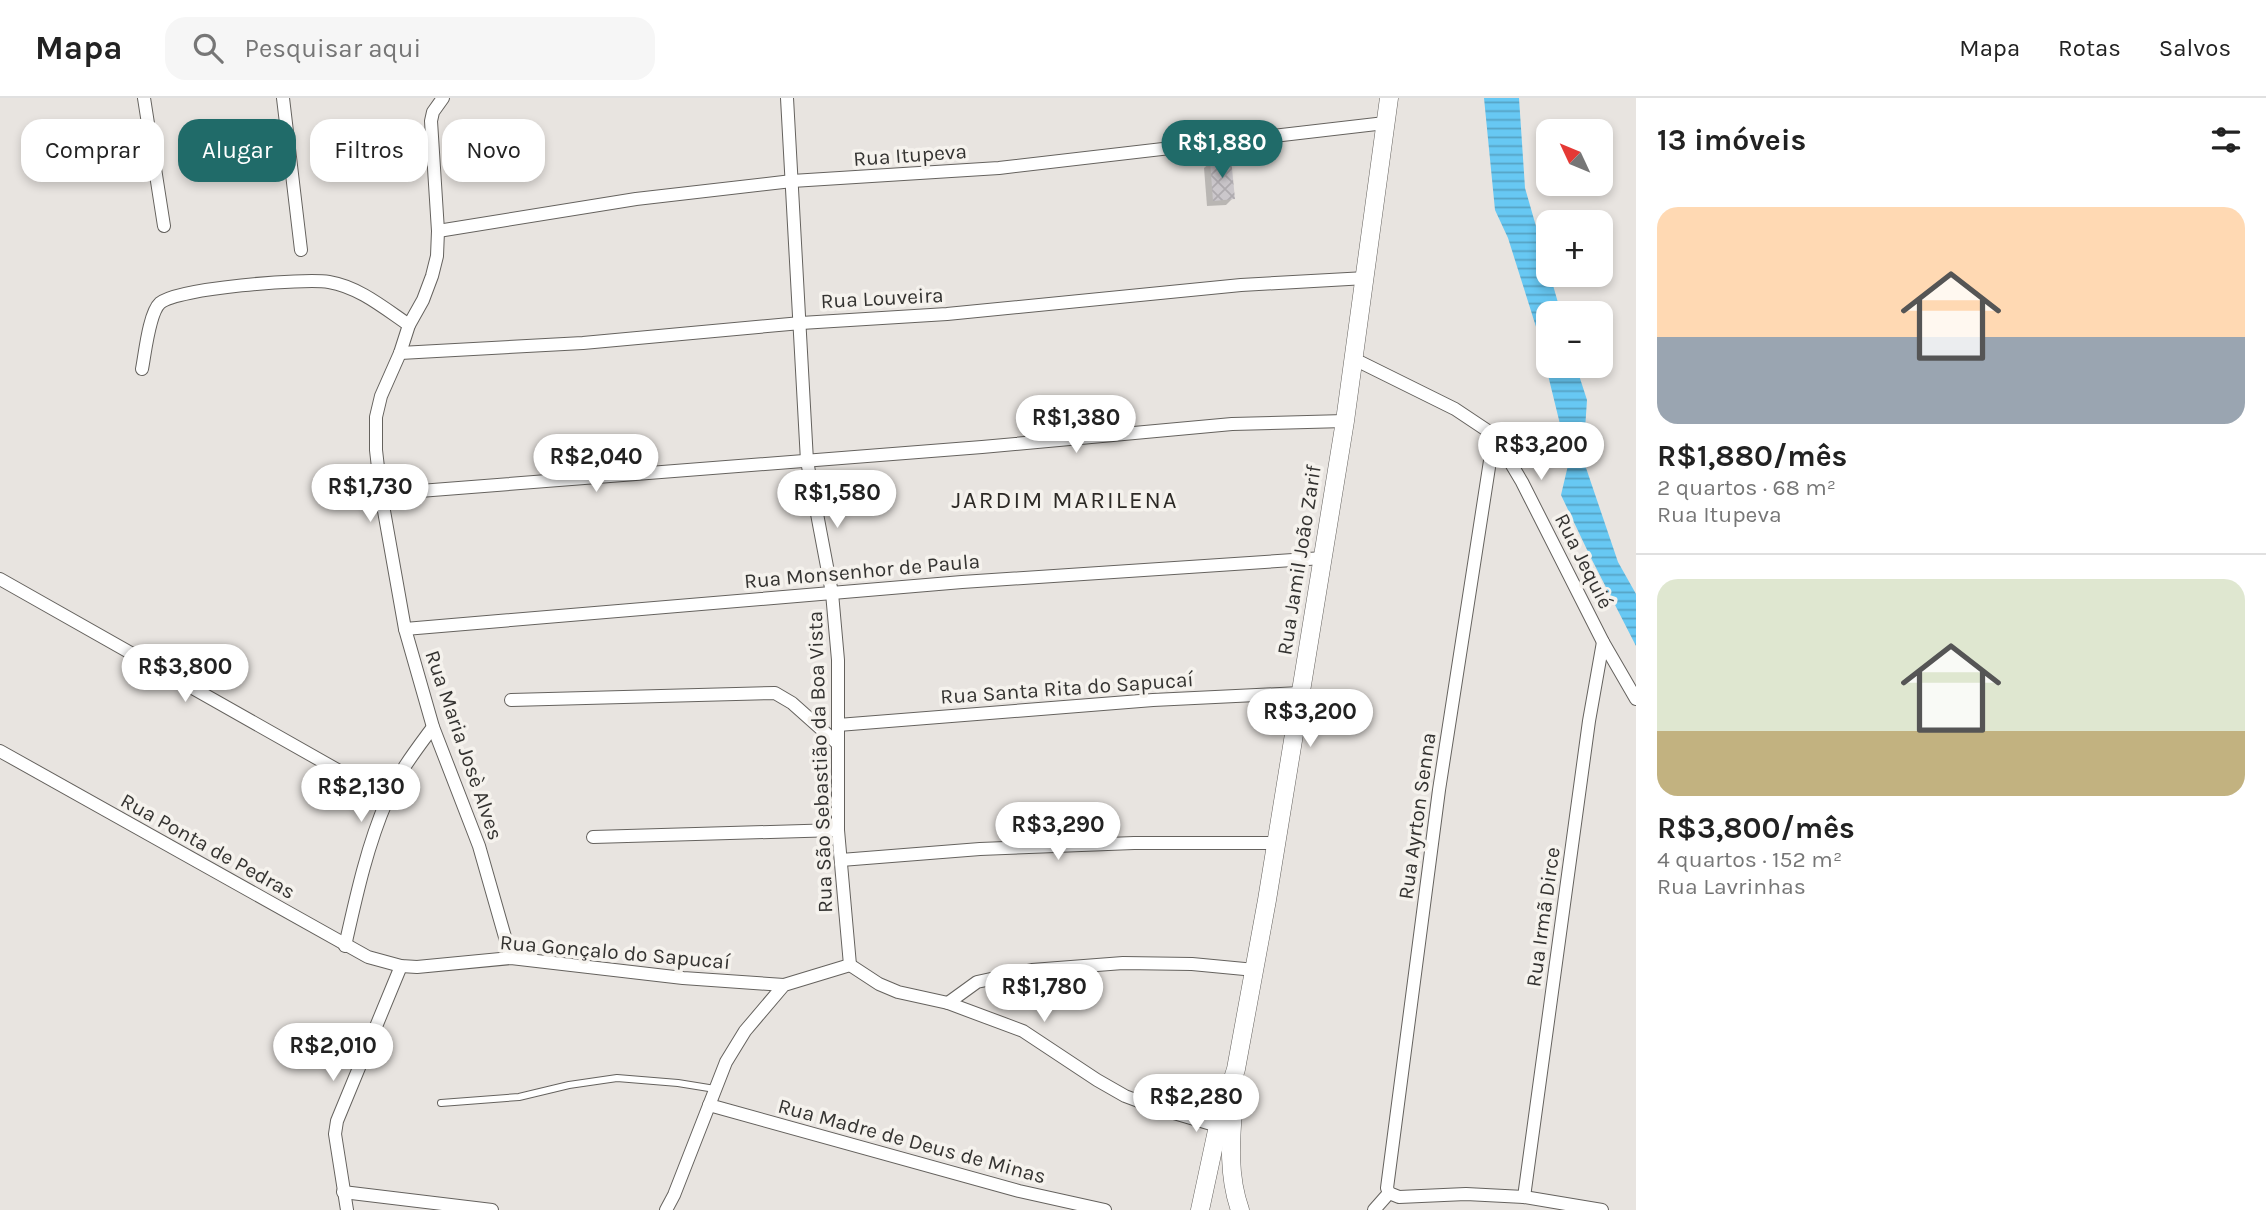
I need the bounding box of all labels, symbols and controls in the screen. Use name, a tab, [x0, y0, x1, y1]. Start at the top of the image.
search box	[165, 17, 655, 80]
text: Mapa	[35, 29, 123, 67]
icon: search	[189, 29, 227, 67]
text: Pesquisar aqui	[245, 33, 421, 64]
text: Mapa	[1959, 34, 2020, 62]
text: Rotas	[2058, 34, 2121, 62]
text: Salvos	[2159, 34, 2231, 62]
chip: Comprar	[21, 119, 164, 182]
chip: Alugar	[178, 119, 296, 182]
chip: Filtros	[310, 119, 428, 182]
chip: Novo	[442, 119, 545, 182]
north arrow	[1536, 119, 1614, 196]
map controls	[1536, 119, 1613, 378]
pin: R$1,880	[1157, 120, 1287, 180]
icon: filters	[2207, 121, 2245, 159]
text: 13 imóveis	[1657, 122, 1806, 158]
text: R$1,880	[1178, 129, 1266, 156]
street label: Rua Itupeva	[852, 139, 968, 171]
button: +	[1536, 210, 1613, 287]
icon: home	[1888, 253, 2014, 379]
street label: Rua Louveira	[820, 283, 944, 313]
button: −	[1536, 301, 1613, 378]
pin: R$1,380	[1011, 396, 1141, 455]
text: R$1,380	[1032, 404, 1120, 431]
pin: R$3,200	[1476, 422, 1606, 482]
text: R$3,200	[1494, 431, 1588, 458]
pin: R$2,040	[531, 434, 661, 494]
text: R$1,880/mês	[1657, 438, 1847, 474]
text: R$2,040	[549, 443, 643, 470]
street label: Rua Jamil João Zarif	[1272, 463, 1326, 657]
pin: R$1,730	[305, 464, 435, 524]
pin: R$1,580	[772, 470, 902, 530]
text: R$1,730	[328, 473, 412, 500]
text: 2 quartos · 68 m²	[1657, 474, 1836, 501]
text: R$1,580	[793, 479, 881, 506]
district label: JARDIM MARILENA	[951, 486, 1179, 514]
text: Rua Itupeva	[1657, 501, 1782, 528]
street label: Rua Jequié	[1550, 509, 1618, 613]
street label: Rua Monsenhor de Paula	[743, 549, 981, 593]
street label: Rua São Sebastião da Boa Vista	[803, 611, 837, 913]
icon: home	[1888, 625, 2014, 751]
pin: R$3,800	[120, 644, 250, 704]
street label: Rua Maria Josè Alves	[420, 647, 508, 843]
text: R$3,800	[138, 653, 232, 680]
street label: Rua Santa Rita do Sapucaí	[940, 667, 1195, 709]
pin: R$3,200	[1245, 690, 1375, 749]
text: R$3,200	[1263, 698, 1357, 725]
street label: Rua Ayrton Senna	[1393, 731, 1441, 901]
pin: R$2,130	[296, 764, 426, 824]
text: R$2,130	[317, 773, 405, 800]
street label: Rua Ponta de Pedras	[117, 788, 299, 904]
pin: R$3,290	[993, 802, 1123, 862]
text: R$3,800/mês	[1657, 810, 1855, 846]
text: R$3,290	[1011, 811, 1105, 838]
street label: Rua Irmã Dirce	[1521, 845, 1565, 989]
text: 4 quartos · 152 m²	[1657, 846, 1842, 873]
text: Rua Lavrinhas	[1657, 873, 1806, 900]
street label: Rua Gonçalo do Sapucaí	[499, 930, 732, 974]
pin: R$1,780	[979, 964, 1109, 1024]
text: R$1,780	[1001, 973, 1087, 1000]
pin: R$2,010	[268, 1024, 398, 1083]
text: R$2,010	[289, 1032, 377, 1059]
pin: R$2,280	[1131, 1074, 1261, 1134]
text: R$2,280	[1149, 1083, 1243, 1110]
street label: Rua Madre de Deus de Minas	[775, 1094, 1049, 1188]

